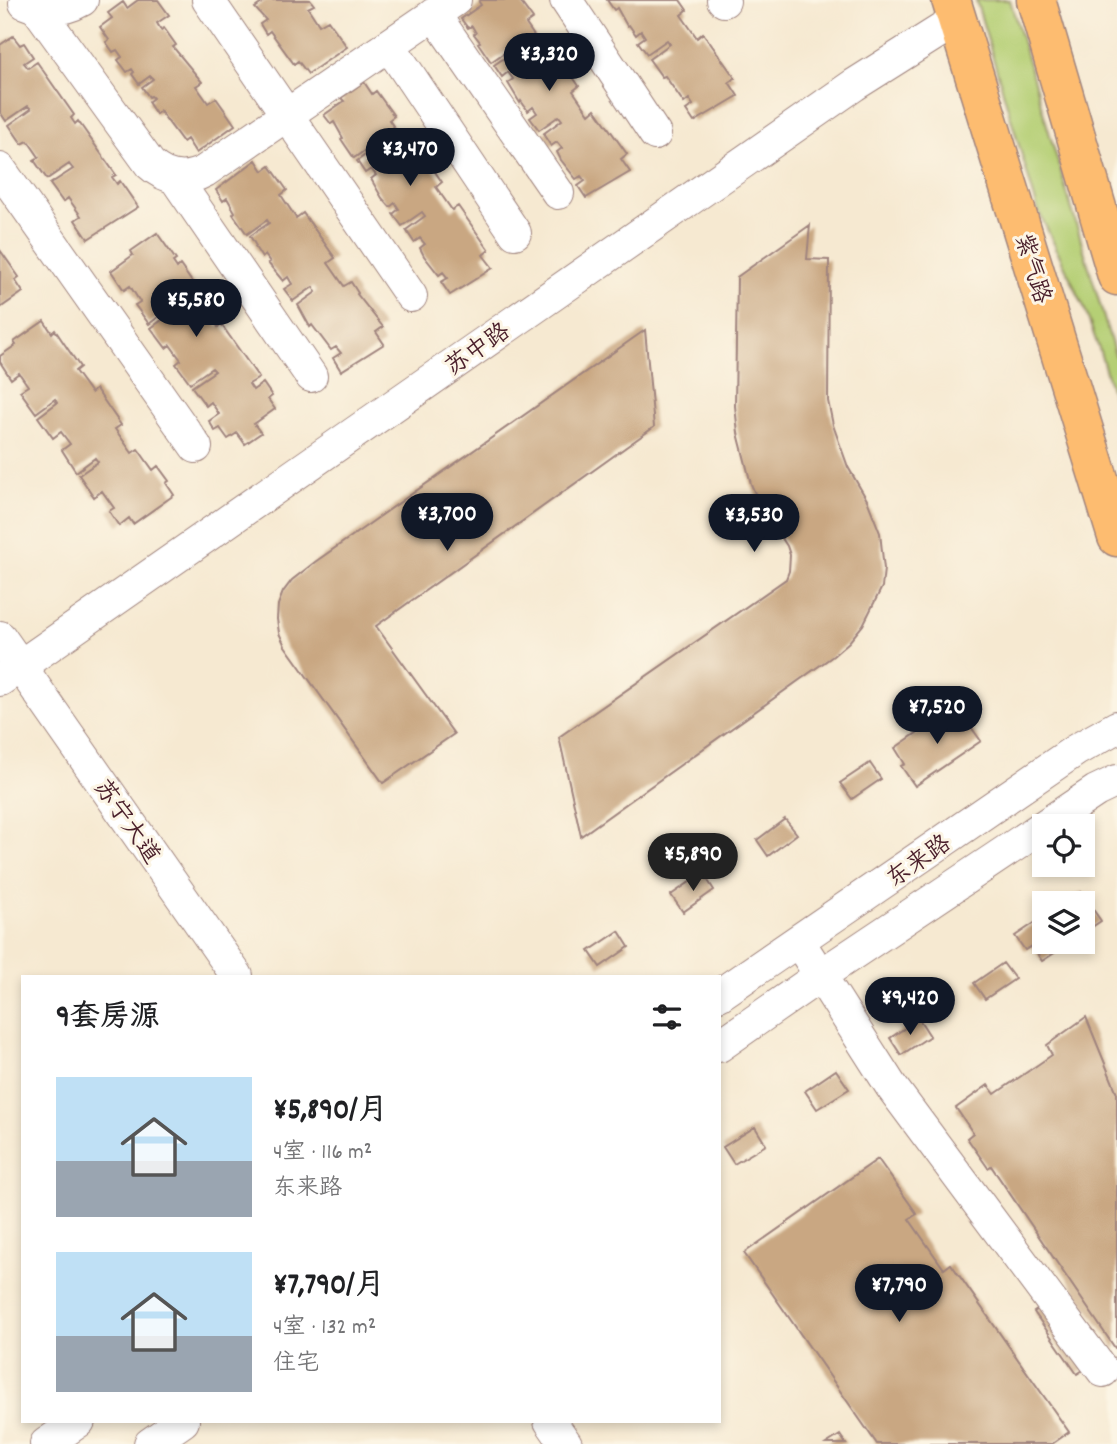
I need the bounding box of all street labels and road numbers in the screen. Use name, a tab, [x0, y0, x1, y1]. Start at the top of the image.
street label: 紫气路	[1004, 229, 1058, 308]
street label: 苏中路	[439, 316, 518, 385]
street label: 苏宁大道	[84, 774, 167, 872]
street label: 东来路	[880, 828, 959, 897]

